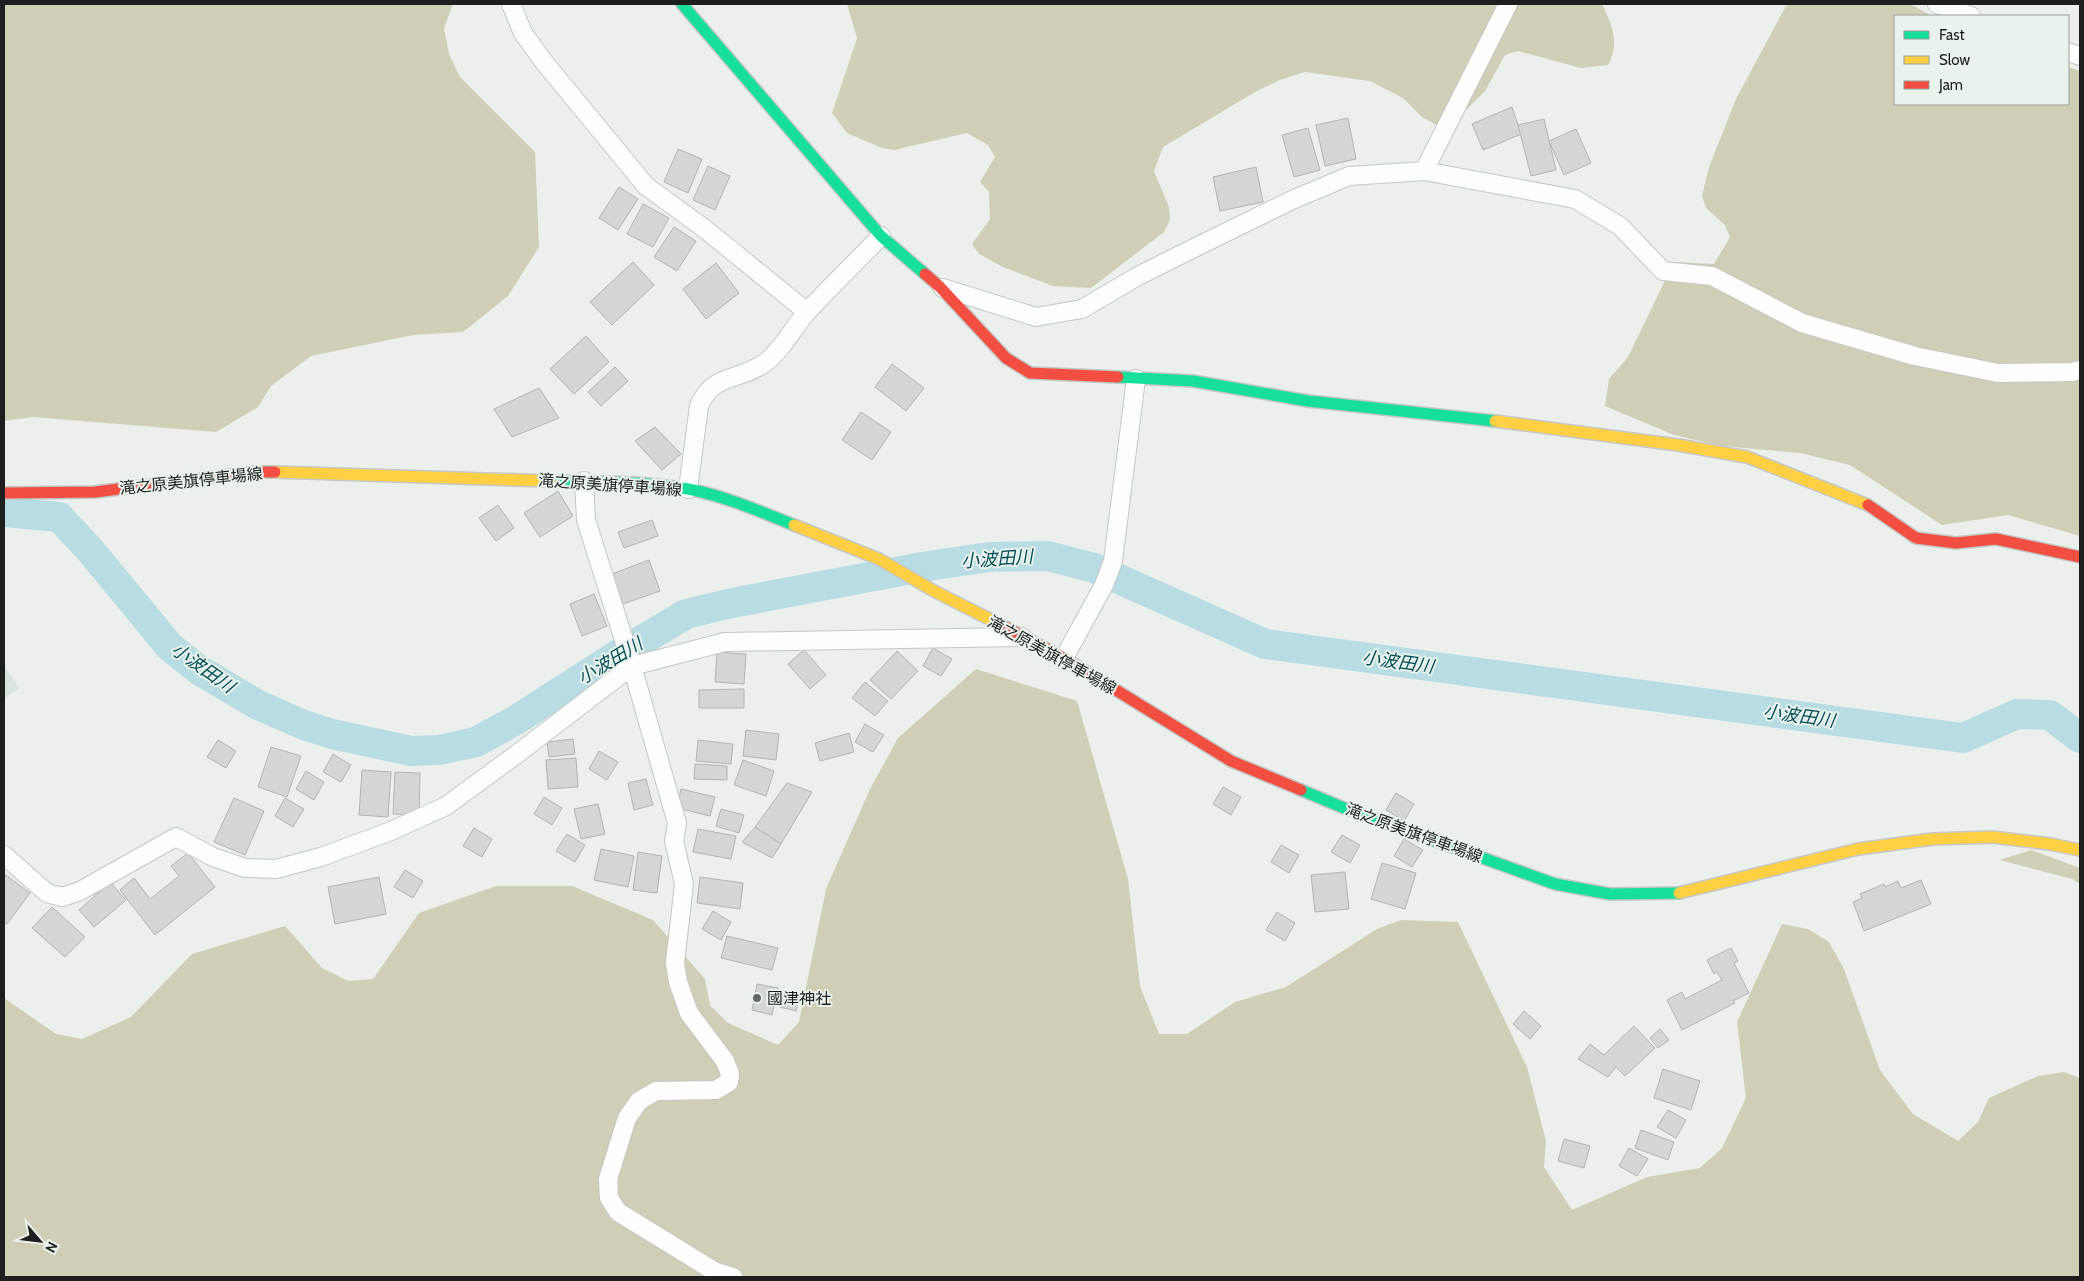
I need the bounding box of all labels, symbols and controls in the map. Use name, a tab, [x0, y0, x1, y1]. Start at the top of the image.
legend	[1894, 15, 2069, 105]
text: Fast	[1939, 26, 1964, 44]
text: Slow	[1939, 51, 1970, 69]
text: Jam	[1938, 76, 1963, 94]
street label: 滝之原美旗停車場線	[118, 464, 264, 498]
street label: 滝之原美旗停車場線	[538, 471, 682, 499]
water label: 小波田川	[960, 545, 1036, 572]
street label: 滝之原美旗停車場線	[984, 612, 1120, 698]
water label: 小波田川	[573, 632, 648, 689]
water label: 小波田川	[167, 638, 240, 699]
water label: 小波田川	[1361, 646, 1437, 678]
water label: 小波田川	[1762, 700, 1838, 732]
street label: 滝之原美旗停車場線	[1343, 799, 1485, 867]
place label: 國津神社	[767, 989, 831, 1008]
marker: 國津神社	[751, 992, 763, 1004]
north arrow	[15, 1216, 65, 1266]
text: N	[41, 1239, 62, 1256]

